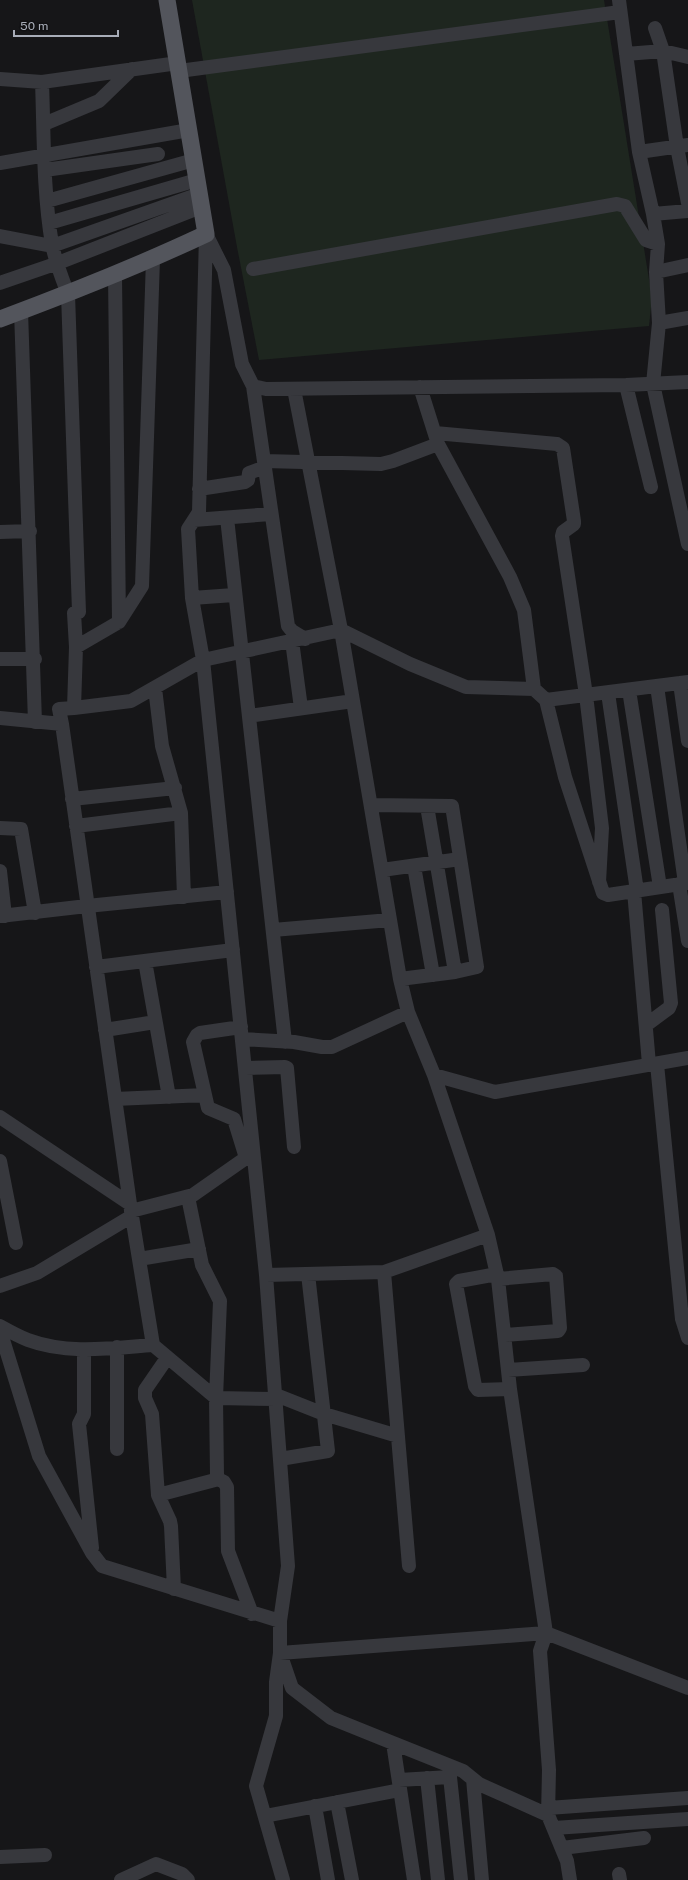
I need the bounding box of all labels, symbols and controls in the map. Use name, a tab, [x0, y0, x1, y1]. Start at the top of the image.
scale bar	[14, 12, 118, 38]
text: 50 m	[20, 19, 48, 33]

